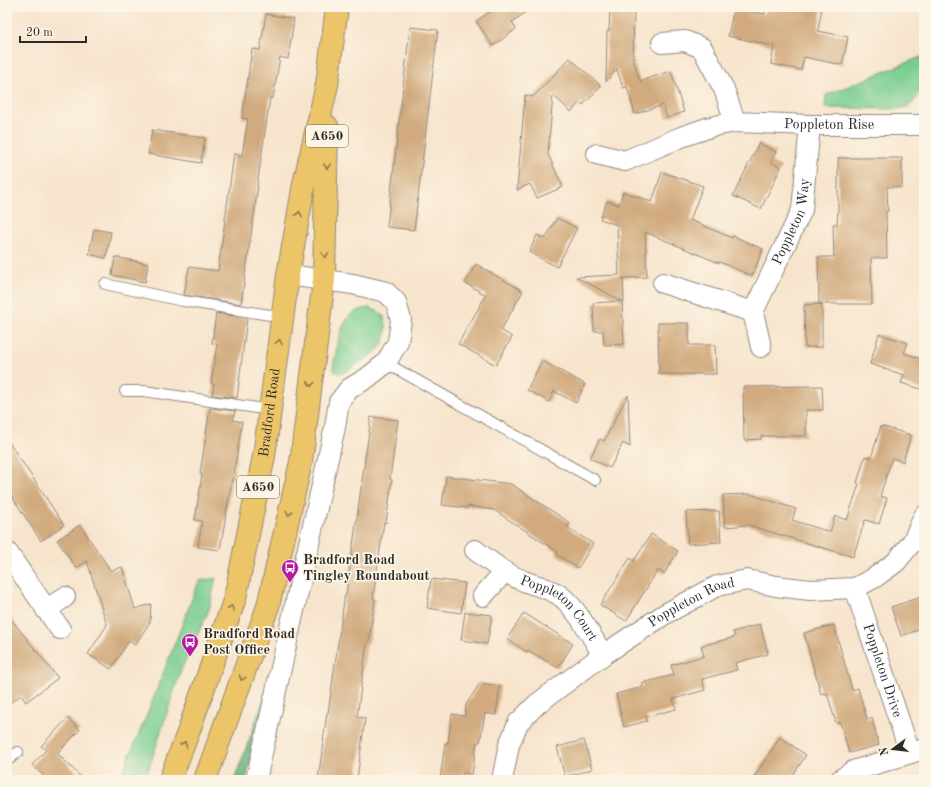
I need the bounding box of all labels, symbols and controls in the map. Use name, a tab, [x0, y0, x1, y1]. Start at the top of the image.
scale bar	[20, 18, 86, 44]
text: 20 m	[26, 27, 53, 39]
street label: Poppleton Rise	[784, 117, 874, 132]
road number: A650	[306, 125, 348, 147]
one-way arrow	[323, 163, 331, 169]
street label: Poppleton Way	[770, 177, 812, 267]
one-way arrow	[294, 211, 303, 217]
one-way arrow	[321, 252, 329, 258]
one-way arrow	[274, 339, 283, 345]
street label: Bradford Road	[257, 367, 283, 458]
one-way arrow	[307, 381, 316, 388]
road number: A650	[237, 476, 279, 498]
one-way arrow	[286, 509, 294, 516]
place label: Bradford Road Tingley Roundabout	[303, 553, 430, 583]
bus stop icon: Bradford Road Tingley Roundabout	[280, 558, 300, 583]
street label: Poppleton Court	[518, 573, 600, 644]
street label: Poppleton Road	[646, 576, 736, 630]
one-way arrow	[227, 604, 235, 611]
street label: Poppleton Drive	[860, 622, 905, 719]
place label: Bradford Road Post Office	[203, 627, 296, 657]
bus stop icon: Bradford Road Post Office	[180, 632, 200, 657]
one-way arrow	[239, 674, 247, 681]
north arrow	[873, 729, 913, 769]
one-way arrow	[180, 740, 188, 747]
text: N	[878, 745, 891, 757]

